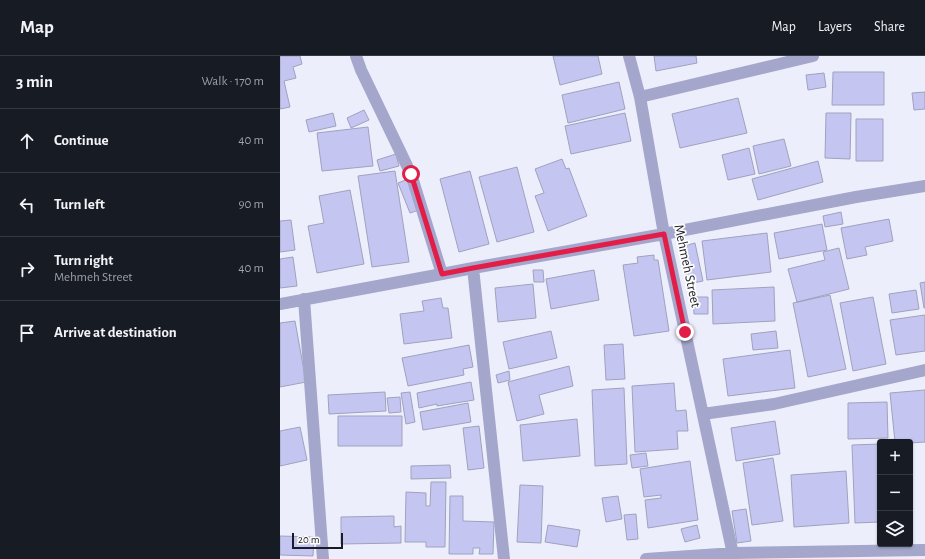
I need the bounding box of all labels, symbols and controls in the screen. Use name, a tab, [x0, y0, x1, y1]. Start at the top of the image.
text: Map	[20, 18, 54, 37]
text: Map	[771, 20, 796, 34]
text: Layers	[818, 20, 852, 34]
text: Share	[874, 20, 905, 34]
text: 3 min	[16, 73, 53, 90]
text: Walk · 170 m	[201, 75, 264, 88]
icon: ahead	[16, 130, 38, 152]
text: Continue	[54, 133, 109, 148]
text: 40 m	[238, 134, 264, 147]
route start	[402, 165, 420, 183]
icon: left	[16, 194, 38, 216]
text: Turn left	[54, 197, 105, 212]
text: 90 m	[238, 198, 264, 211]
street label: Mehmeh Street	[671, 223, 703, 309]
text: Turn right	[54, 253, 113, 268]
icon: right	[16, 258, 38, 280]
text: 40 m	[238, 262, 264, 275]
text: Mehmeh Street	[54, 271, 133, 284]
icon: arrive	[16, 322, 38, 344]
route end	[676, 323, 694, 341]
text: Arrive at destination	[54, 325, 177, 340]
map controls	[877, 439, 913, 547]
button: +	[877, 439, 913, 475]
button: −	[877, 475, 913, 511]
button: layers	[877, 511, 913, 547]
scale bar	[292, 531, 343, 550]
text: 20 m	[298, 534, 319, 545]

